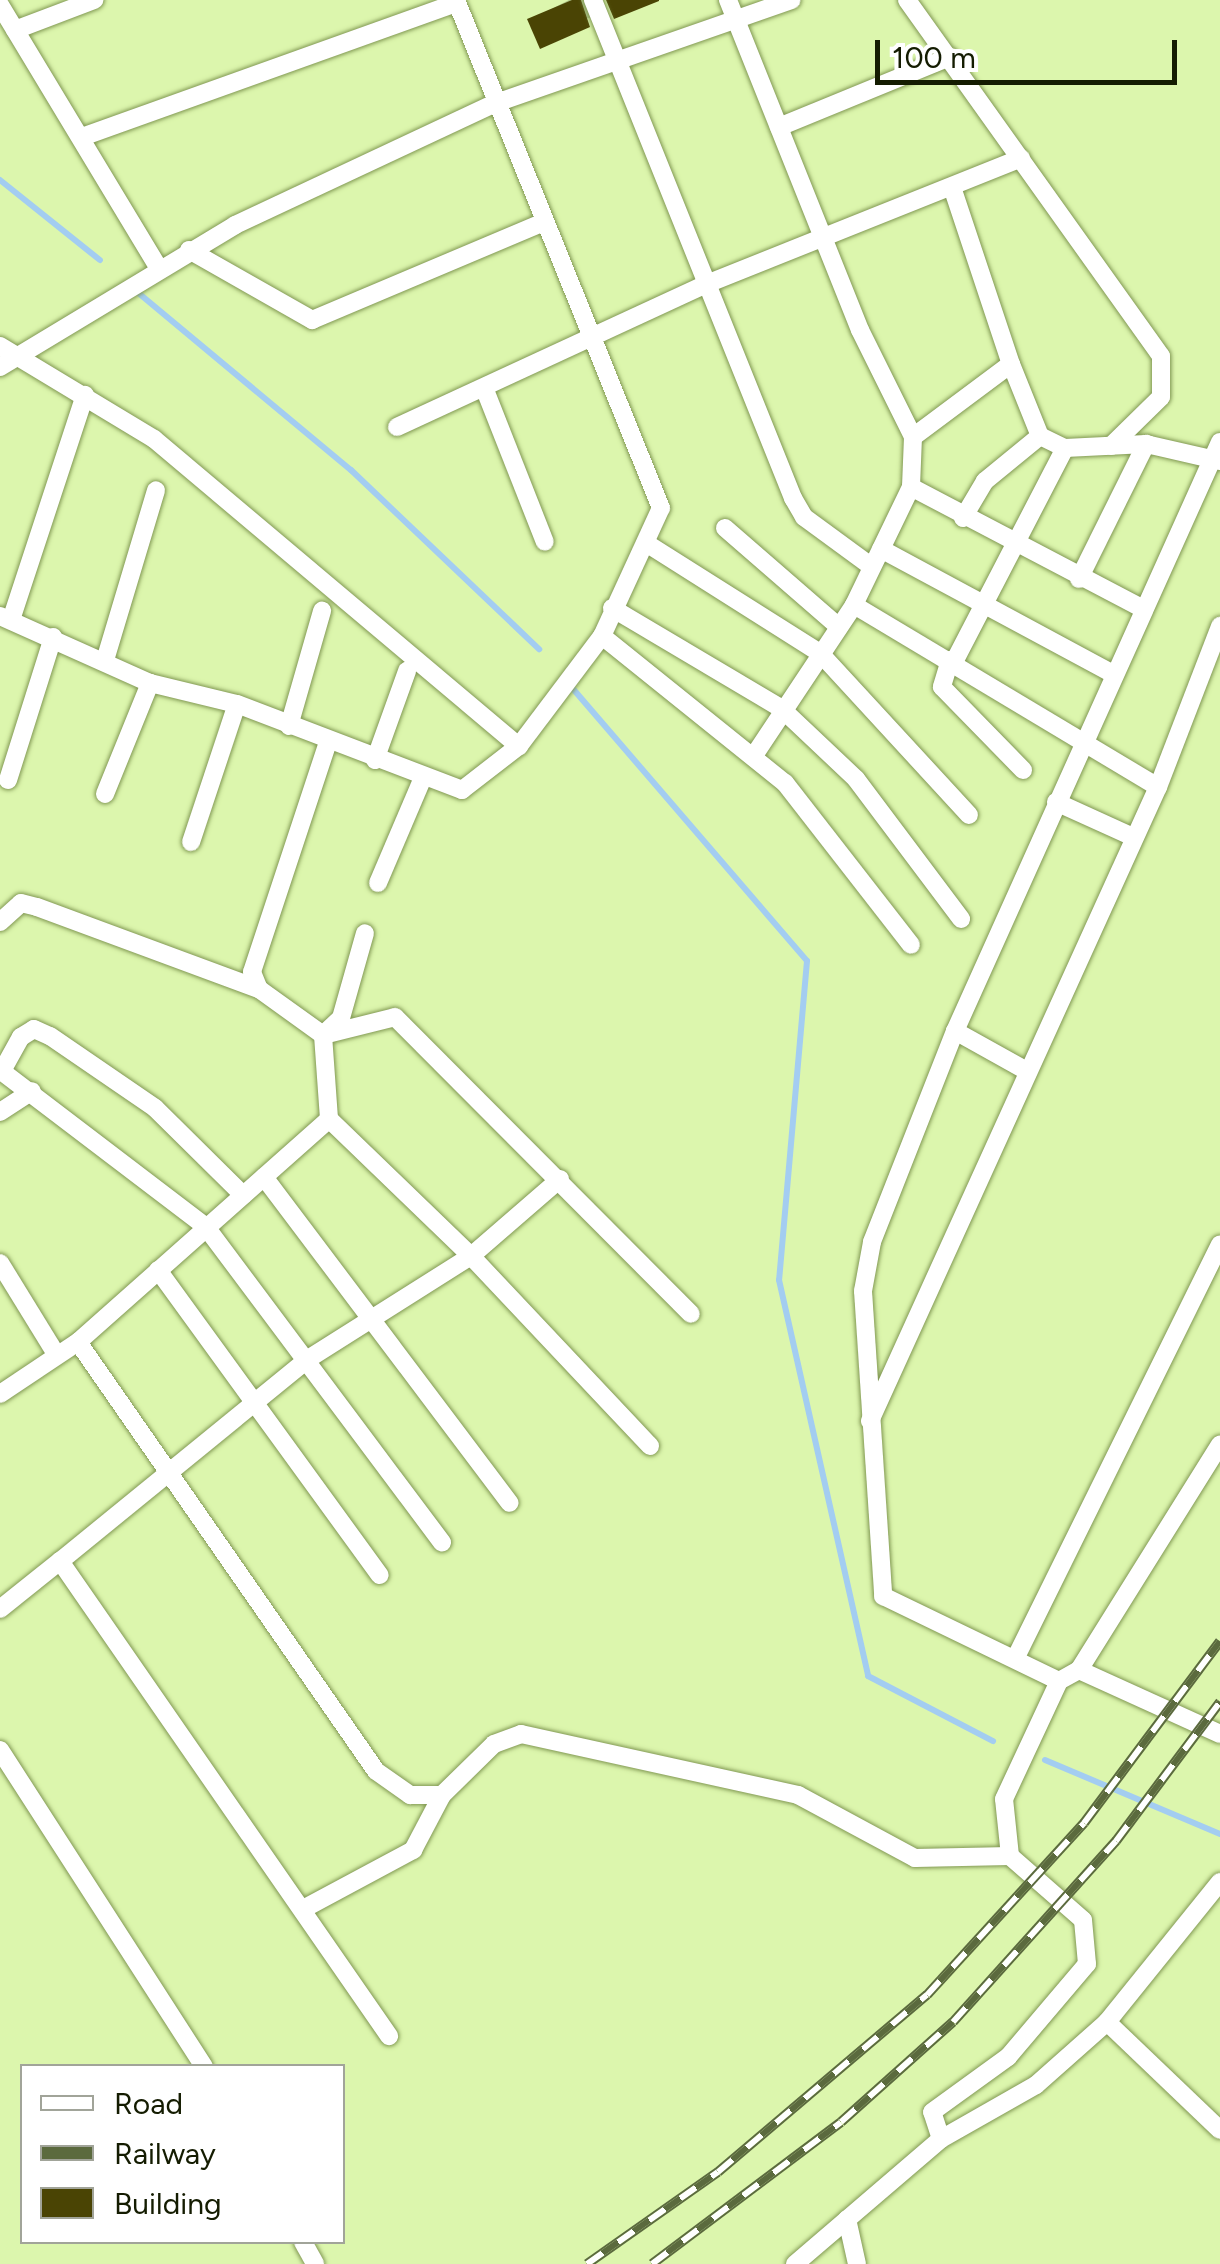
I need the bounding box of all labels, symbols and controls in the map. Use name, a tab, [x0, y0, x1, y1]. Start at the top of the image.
scale bar	[880, 20, 1182, 82]
text: 100 m	[892, 39, 976, 76]
legend	[20, 2064, 345, 2244]
text: Road	[114, 2085, 183, 2122]
text: Railway	[114, 2135, 216, 2172]
text: Building	[114, 2185, 222, 2222]

